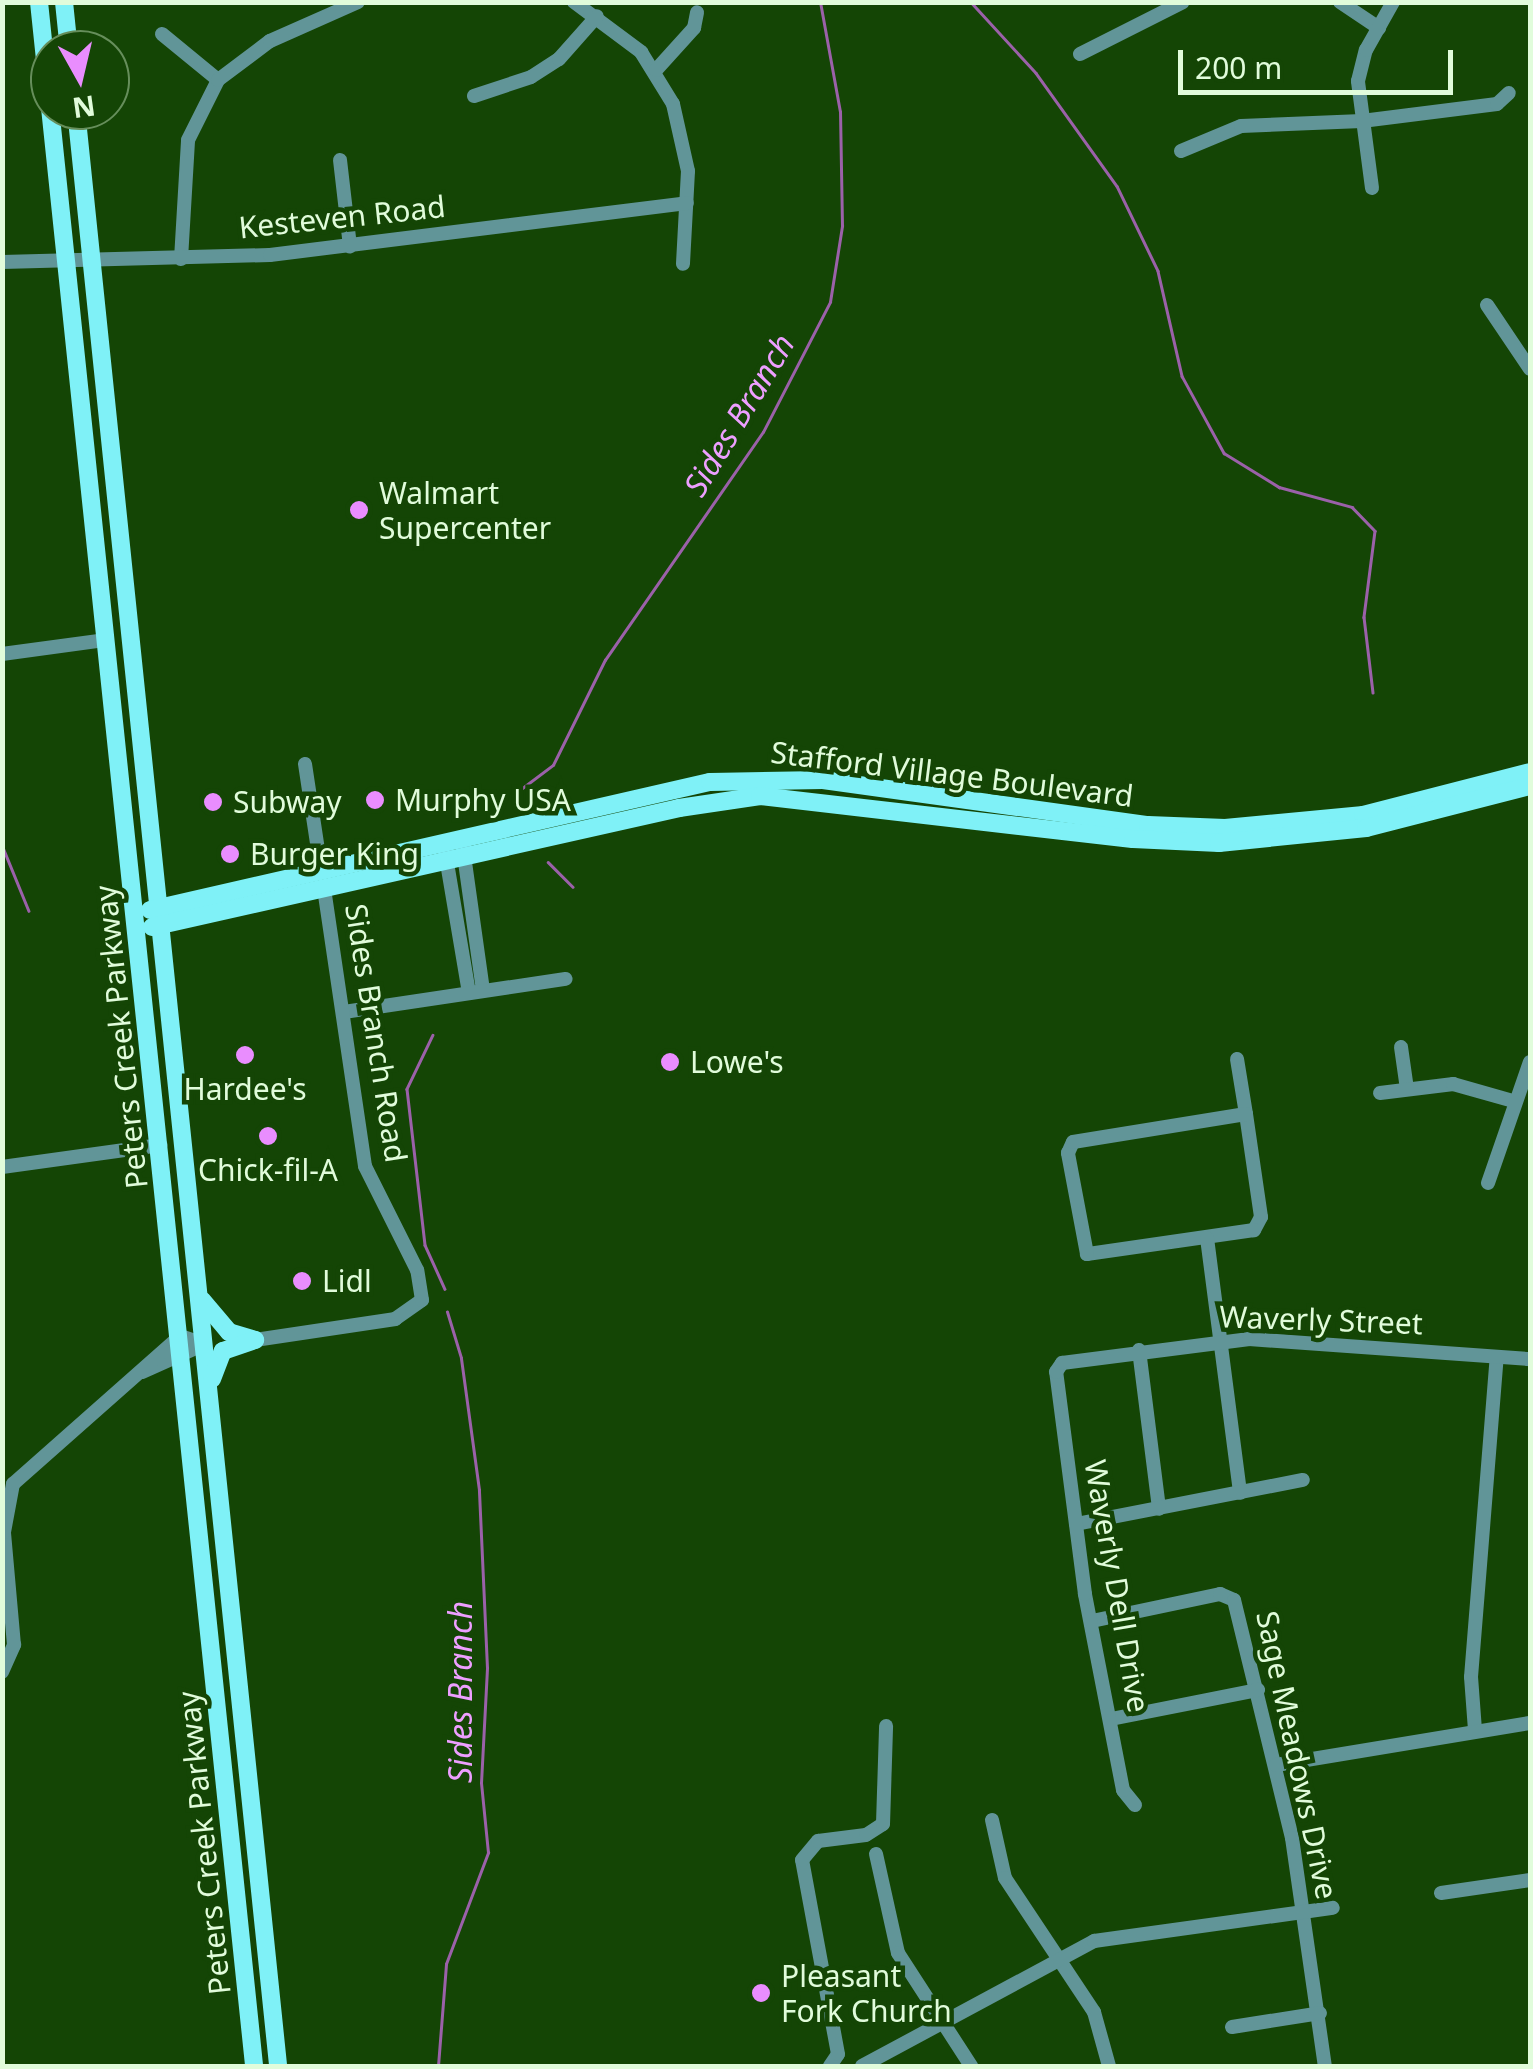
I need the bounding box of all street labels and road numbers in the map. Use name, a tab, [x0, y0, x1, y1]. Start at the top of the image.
street label: Kesteven Road	[237, 188, 447, 246]
street label: Stafford Village Boulevard	[769, 734, 1135, 814]
street label: Peters Creek Parkway	[87, 884, 155, 1190]
street label: Sides Branch Road	[338, 901, 414, 1165]
street label: Waverly Street	[1219, 1298, 1423, 1342]
street label: Waverly Dell Drive	[1077, 1457, 1157, 1715]
street label: Sage Meadows Drive	[1249, 1608, 1345, 1902]
street label: Peters Creek Parkway	[170, 1690, 238, 1996]

